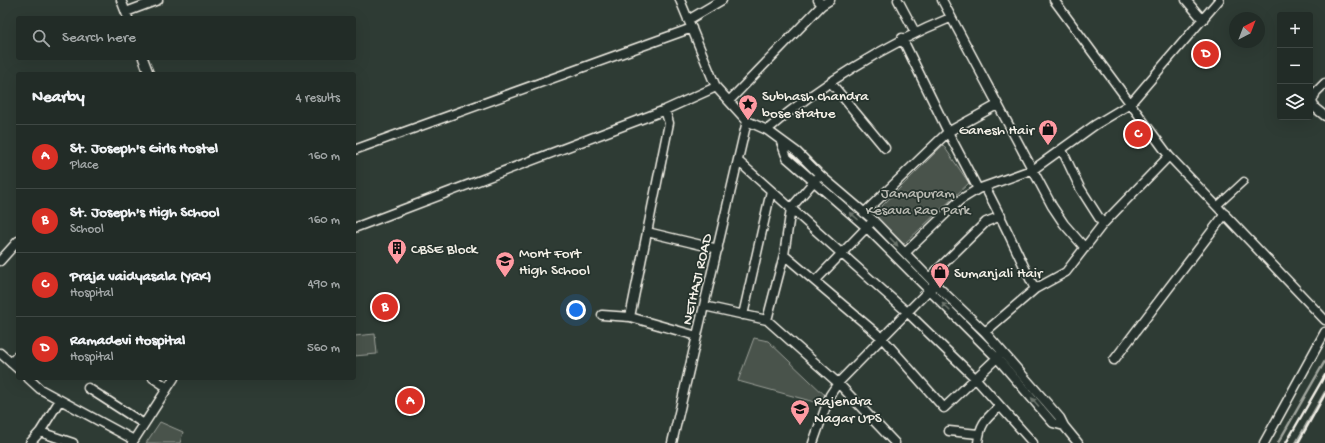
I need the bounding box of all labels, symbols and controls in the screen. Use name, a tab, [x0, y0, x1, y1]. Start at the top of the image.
north arrow	[1229, 12, 1265, 48]
map controls	[1277, 12, 1313, 120]
button: +	[1277, 12, 1313, 48]
search box	[16, 16, 356, 60]
icon: search	[30, 27, 52, 49]
text: Search here	[62, 29, 136, 47]
pin: D	[1193, 39, 1219, 69]
button: −	[1277, 48, 1313, 84]
button: layers	[1277, 84, 1313, 120]
text: Nearby	[32, 88, 85, 108]
place label: Subhash chandra bose statue	[762, 88, 869, 123]
text: 4 results	[296, 91, 340, 106]
place icon: Subhash chandra bose statue	[737, 93, 759, 121]
shop icon: Ganesh Hair	[1037, 118, 1059, 146]
pin: C	[1125, 119, 1151, 149]
place label: Ganesh Hair	[959, 122, 1036, 140]
text: St. Joseph's Girls Hostel	[70, 140, 218, 158]
text: A	[41, 149, 49, 164]
text: 160 m	[308, 149, 340, 164]
text: Place	[70, 158, 98, 173]
park label: Jamapuram Kesava Rao Park	[866, 185, 972, 220]
text: St. Joseph's High School	[70, 204, 220, 222]
one-way arrow	[848, 211, 859, 220]
text: B	[42, 213, 48, 228]
text: 160 m	[308, 213, 340, 228]
text: School	[70, 222, 104, 237]
street label: NETHAJI ROAD	[679, 232, 717, 327]
one-way arrow	[889, 236, 898, 247]
building icon: CBSE Block	[386, 237, 408, 265]
place label: CBSE Block	[411, 241, 479, 259]
place label: Mont Fort High School	[519, 245, 590, 280]
school or university icon: Mont Fort High School	[494, 250, 516, 278]
shop icon: Sumanjali Hair	[929, 261, 951, 289]
place label: Sumanjali Hair	[954, 265, 1044, 283]
text: Praja vaidyasala (YRK)	[70, 268, 211, 286]
text: C	[41, 277, 49, 292]
text: 490 m	[308, 277, 340, 292]
text: Hospital	[70, 286, 114, 301]
pin: B	[372, 292, 398, 322]
your location	[566, 300, 586, 320]
one-way arrow	[941, 302, 951, 312]
text: Ramadevi Hospital	[70, 332, 185, 350]
text: D	[41, 341, 49, 356]
text: 560 m	[307, 341, 340, 356]
text: Hospital	[70, 350, 114, 365]
pin: A	[397, 386, 423, 416]
place label: Rajendra Nagar UPS	[814, 393, 882, 428]
one-way arrow	[1030, 397, 1039, 407]
school or university icon: Rajendra Nagar UPS	[789, 398, 811, 426]

